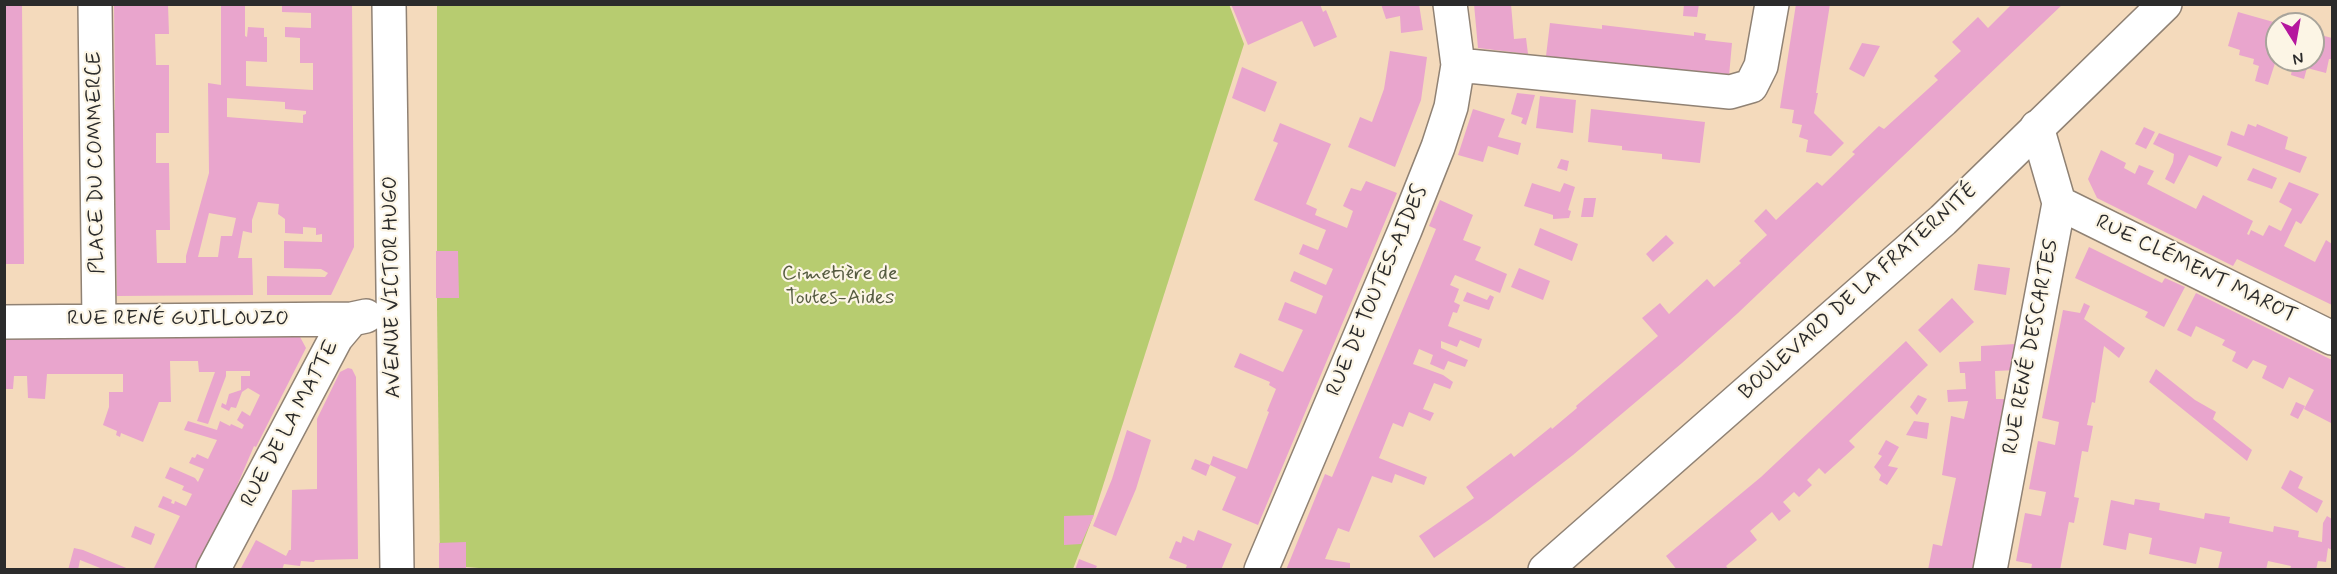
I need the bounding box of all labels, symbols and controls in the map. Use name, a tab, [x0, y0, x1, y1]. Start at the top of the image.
north arrow	[2265, 12, 2325, 72]
text: N	[2291, 47, 2305, 70]
street label: PLACE DU COMMERCE	[82, 52, 112, 274]
street label: AVENUE VICTOR HUGO	[378, 176, 408, 398]
street label: BOULEVARD DE LA FRATERNITÉ	[1735, 178, 1983, 406]
street label: RUE DE TOUTES-AIDES	[1322, 182, 1434, 400]
street label: RUE CLÉMENT MAROT	[2091, 210, 2301, 330]
street label: RUE RENÉ DESCARTES	[1999, 237, 2065, 457]
park label: Cimetière de Toutes-Aides	[782, 262, 898, 312]
street label: RUE RENÉ GUILLOUZO	[67, 307, 289, 333]
street label: RUE DE LA MATTE	[236, 336, 346, 512]

